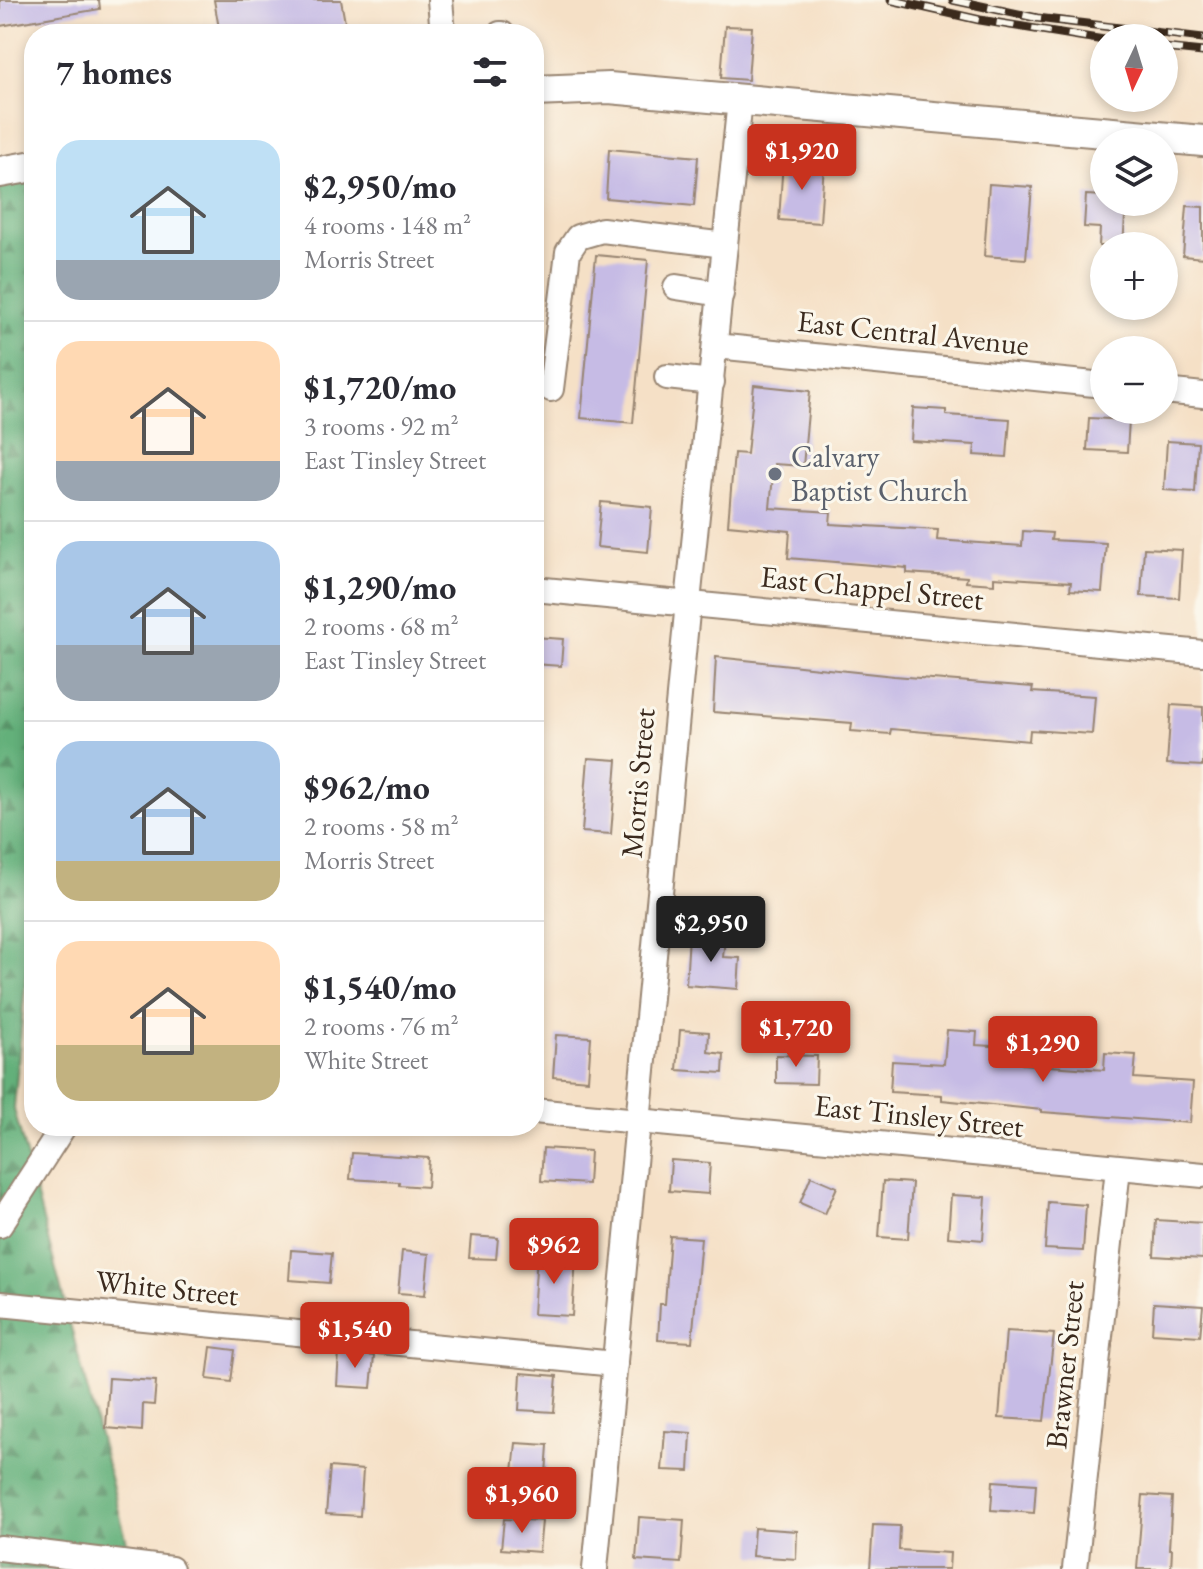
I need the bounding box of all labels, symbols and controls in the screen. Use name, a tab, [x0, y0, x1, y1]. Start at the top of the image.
north arrow	[1090, 24, 1178, 112]
map controls	[1090, 24, 1178, 424]
text: 7 homes	[56, 50, 172, 94]
icon: filters	[468, 50, 512, 94]
pin: $1,920	[737, 124, 867, 192]
button: layers	[1090, 128, 1178, 216]
text: $1,920	[765, 133, 839, 167]
text: $2,950/mo	[304, 164, 456, 208]
icon: home	[120, 172, 216, 268]
text: 4 rooms · 148 m²	[304, 208, 471, 242]
button: +	[1090, 232, 1178, 320]
text: Morris Street	[304, 242, 434, 276]
street label: East Central Avenue	[795, 301, 1031, 364]
button: −	[1090, 336, 1178, 424]
text: $1,720/mo	[304, 365, 456, 409]
icon: home	[120, 373, 216, 469]
text: 3 rooms · 92 m²	[304, 409, 459, 443]
place label: Calvary Baptist Church	[791, 437, 968, 510]
text: East Tinsley Street	[304, 443, 486, 477]
marker: Calvary Baptist Church	[766, 465, 784, 483]
street label: East Chappel Street	[759, 556, 986, 619]
text: $1,290/mo	[304, 565, 456, 609]
icon: home	[120, 573, 216, 669]
text: 2 rooms · 68 m²	[304, 609, 459, 643]
text: East Tinsley Street	[304, 643, 486, 677]
street label: Morris Street	[612, 706, 664, 860]
text: $962/mo	[304, 765, 430, 809]
icon: home	[120, 773, 216, 869]
text: 2 rooms · 58 m²	[304, 809, 459, 843]
text: Morris Street	[304, 843, 434, 877]
pin: $2,950	[646, 896, 776, 964]
text: $2,950	[674, 905, 748, 939]
text: $1,540/mo	[304, 965, 456, 1009]
icon: home	[120, 973, 216, 1069]
pin: $1,720	[731, 1001, 861, 1069]
text: 2 rooms · 76 m²	[304, 1009, 459, 1043]
text: $1,720	[759, 1010, 833, 1044]
pin: $1,290	[978, 1016, 1108, 1084]
text: $1,290	[1006, 1025, 1080, 1059]
text: White Street	[304, 1043, 428, 1077]
street label: East Tinsley Street	[812, 1085, 1026, 1146]
pin: $962	[507, 1218, 601, 1286]
text: $962	[527, 1227, 581, 1261]
street label: White Street	[94, 1261, 241, 1314]
street label: Brawner Street	[1036, 1278, 1093, 1451]
pin: $1,540	[290, 1302, 420, 1370]
text: $1,540	[318, 1311, 392, 1345]
pin: $1,960	[457, 1467, 587, 1535]
text: $1,960	[485, 1476, 559, 1510]

